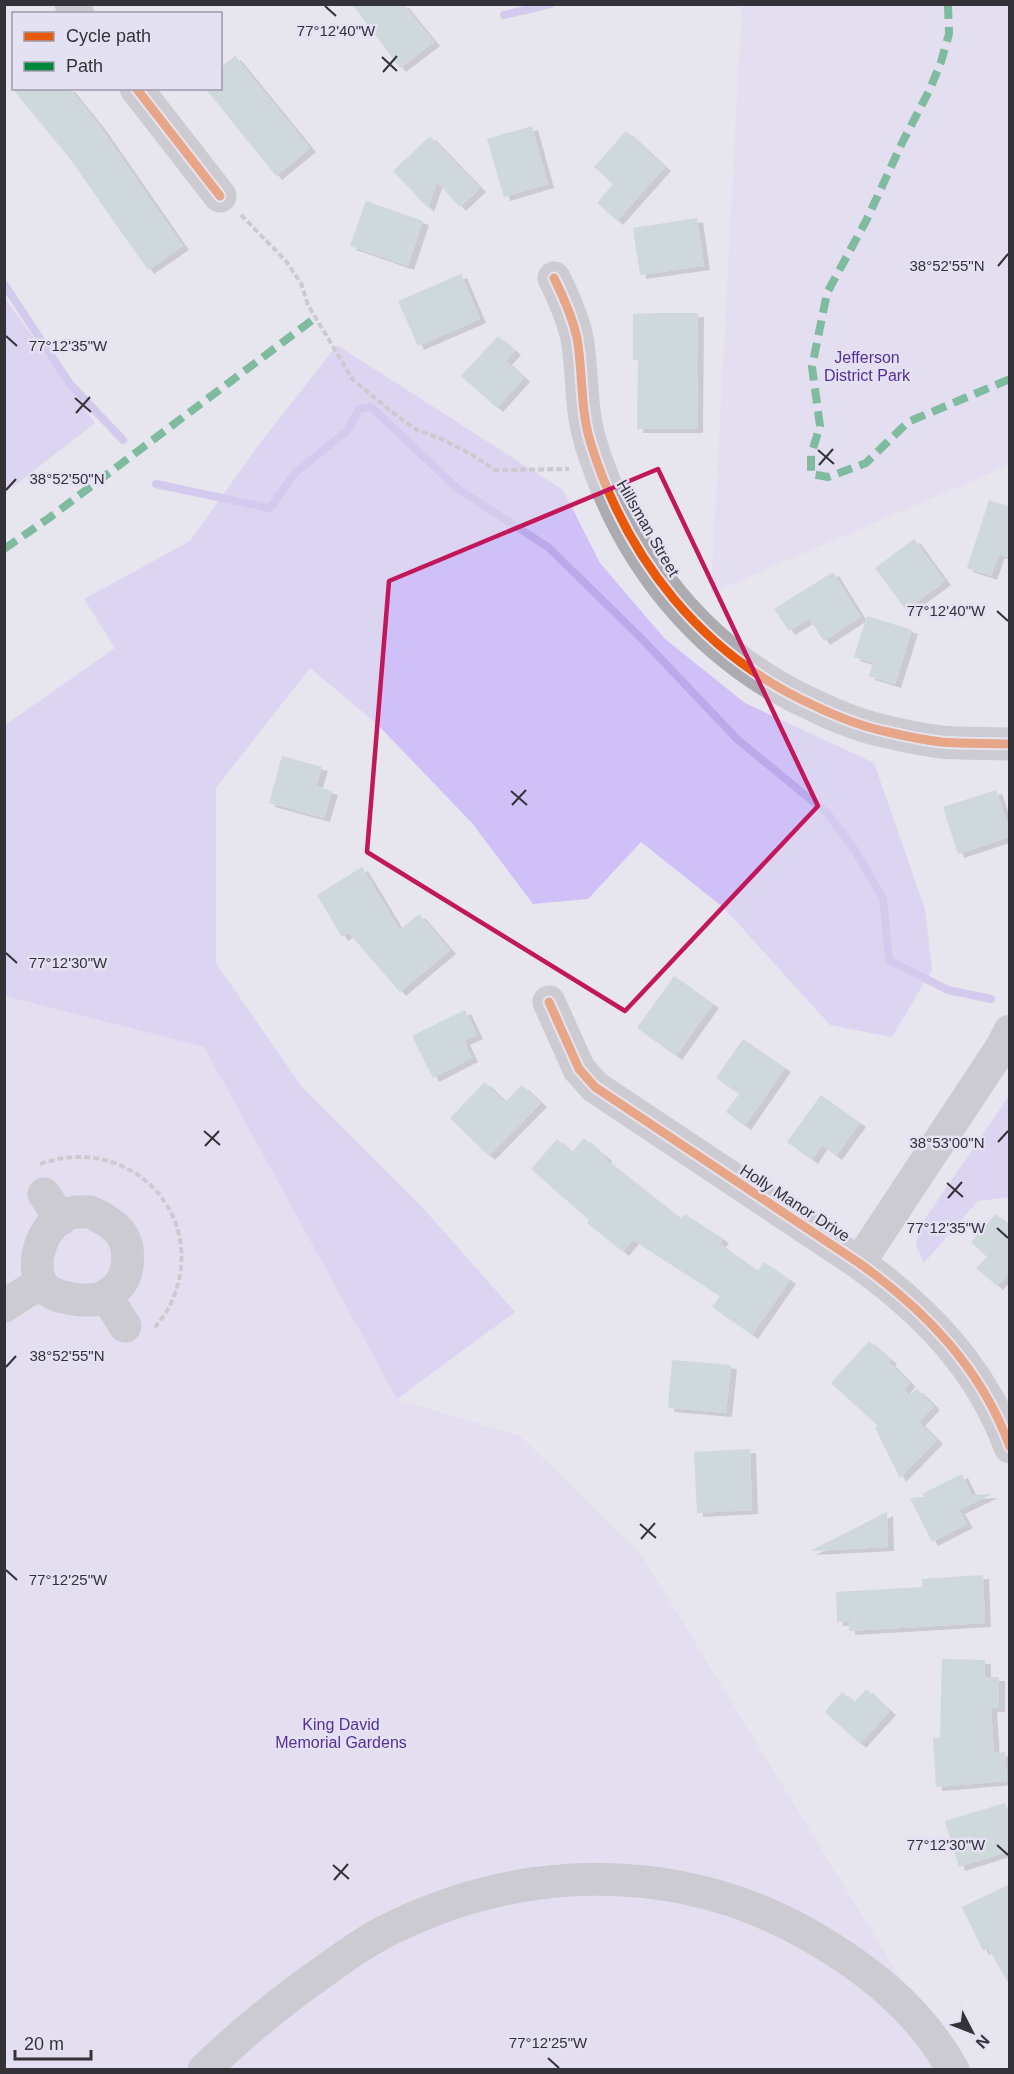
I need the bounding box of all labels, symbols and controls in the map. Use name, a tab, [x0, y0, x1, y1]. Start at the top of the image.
legend	[12, 12, 222, 90]
text: 77°12'40"W	[297, 22, 376, 39]
text: Cycle path	[66, 26, 151, 46]
text: Path	[66, 56, 103, 76]
text: 38°52'55"N	[909, 257, 985, 274]
text: 77°12'35"W	[29, 337, 108, 354]
park label: Jefferson District Park	[824, 349, 911, 384]
text: 38°52'50"N	[29, 470, 105, 487]
street label: Hillsman Street	[614, 477, 683, 580]
text: 77°12'40"W	[907, 602, 986, 619]
text: 77°12'30"W	[29, 954, 108, 971]
text: 38°53'00"N	[909, 1134, 985, 1151]
street label: Holly Manor Drive	[737, 1161, 853, 1245]
text: 77°12'35"W	[907, 1219, 986, 1236]
text: 38°52'55"N	[29, 1347, 105, 1364]
text: 77°12'25"W	[29, 1571, 108, 1588]
park label: King David Memorial Gardens	[275, 1716, 407, 1751]
text: 77°12'30"W	[907, 1836, 986, 1853]
north arrow	[942, 2002, 1002, 2062]
scale bar	[15, 2023, 92, 2061]
text: N	[973, 2032, 993, 2052]
text: 20 m	[24, 2034, 64, 2054]
text: 77°12'25"W	[509, 2034, 588, 2051]

